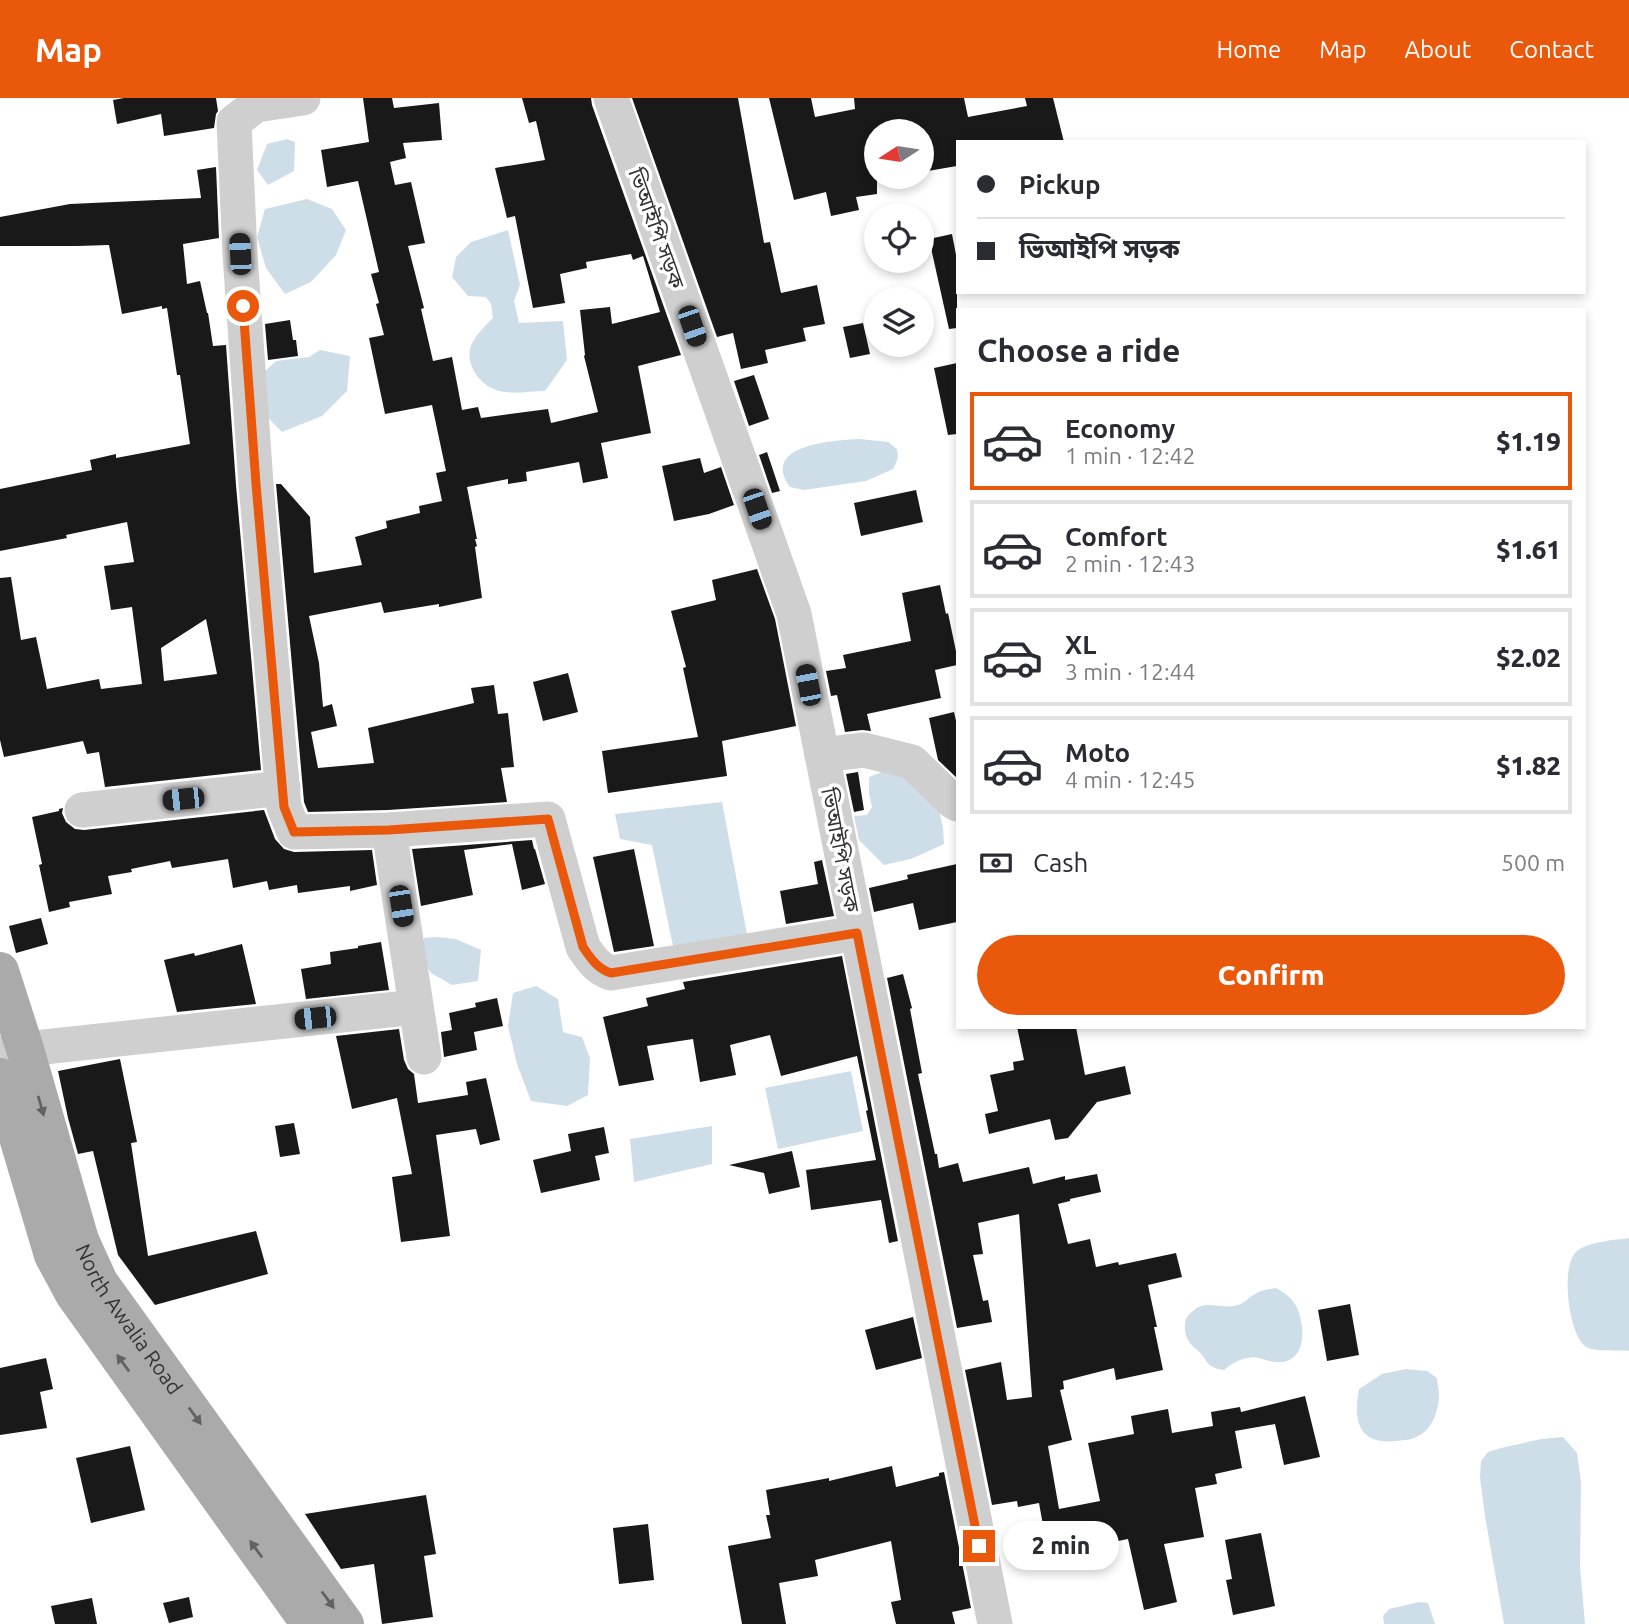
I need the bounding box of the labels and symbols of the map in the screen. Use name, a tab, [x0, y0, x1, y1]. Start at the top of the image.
north arrow	[864, 119, 934, 189]
street label: ভিআইপি সড়ক	[624, 164, 690, 292]
car	[229, 232, 252, 276]
route start	[227, 290, 259, 322]
car	[676, 303, 709, 349]
car	[741, 486, 774, 532]
car	[794, 662, 823, 708]
street label: ভিআইপি সড়ক	[817, 785, 865, 915]
car	[162, 786, 205, 812]
car	[388, 884, 415, 928]
car	[294, 1005, 337, 1031]
one-way arrow	[37, 1096, 47, 1117]
street label: North Awalia Road	[71, 1240, 188, 1399]
one-way arrow	[117, 1354, 131, 1372]
one-way arrow	[188, 1407, 202, 1425]
callout: 2 min	[1004, 1522, 1119, 1570]
route end	[963, 1530, 995, 1562]
one-way arrow	[249, 1539, 263, 1558]
one-way arrow	[321, 1591, 335, 1609]

